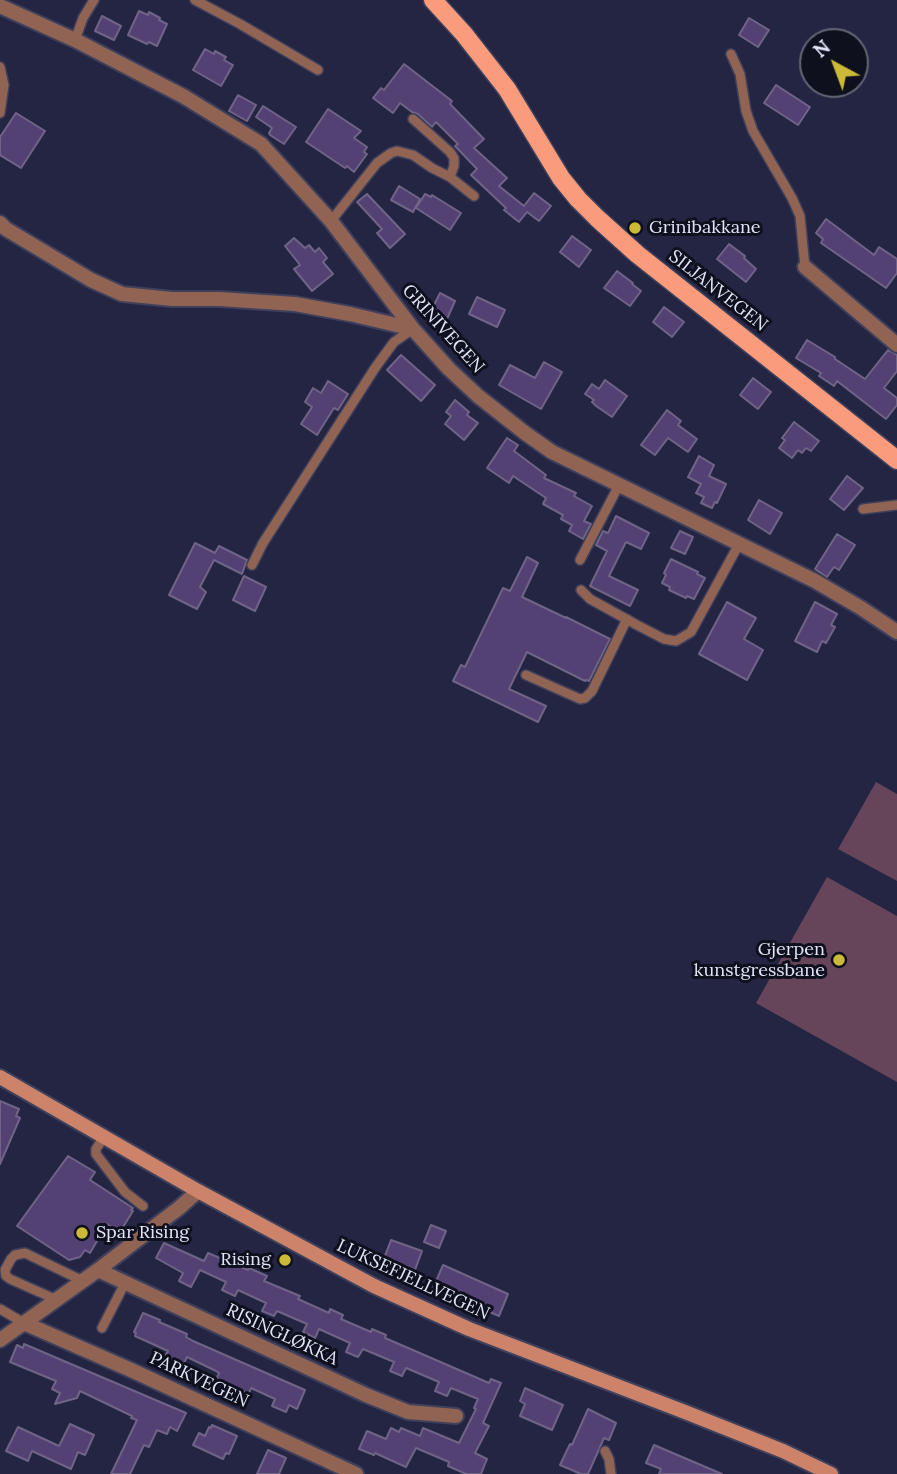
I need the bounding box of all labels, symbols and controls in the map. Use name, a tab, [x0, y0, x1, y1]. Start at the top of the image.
north arrow	[799, 28, 869, 98]
text: N	[808, 35, 835, 63]
place label: Grinibakkane	[649, 217, 761, 239]
marker: Grinibakkane	[627, 220, 643, 236]
street label: SILJANVEGEN	[664, 246, 772, 336]
street label: GRINIVEGEN	[397, 280, 489, 378]
place label: Gjerpen kunstgressbane	[694, 939, 825, 982]
marker: Gjerpen kunstgressbane	[831, 952, 847, 968]
place label: Spar Rising	[96, 1222, 189, 1244]
marker: Spar Rising	[74, 1225, 90, 1241]
street label: LUKSEFJELLVEGEN	[333, 1235, 493, 1325]
place label: Rising	[220, 1249, 271, 1271]
marker: Rising	[277, 1252, 293, 1268]
street label: RISINGLØKKA	[223, 1300, 341, 1370]
street label: PARKVEGEN	[146, 1348, 252, 1412]

